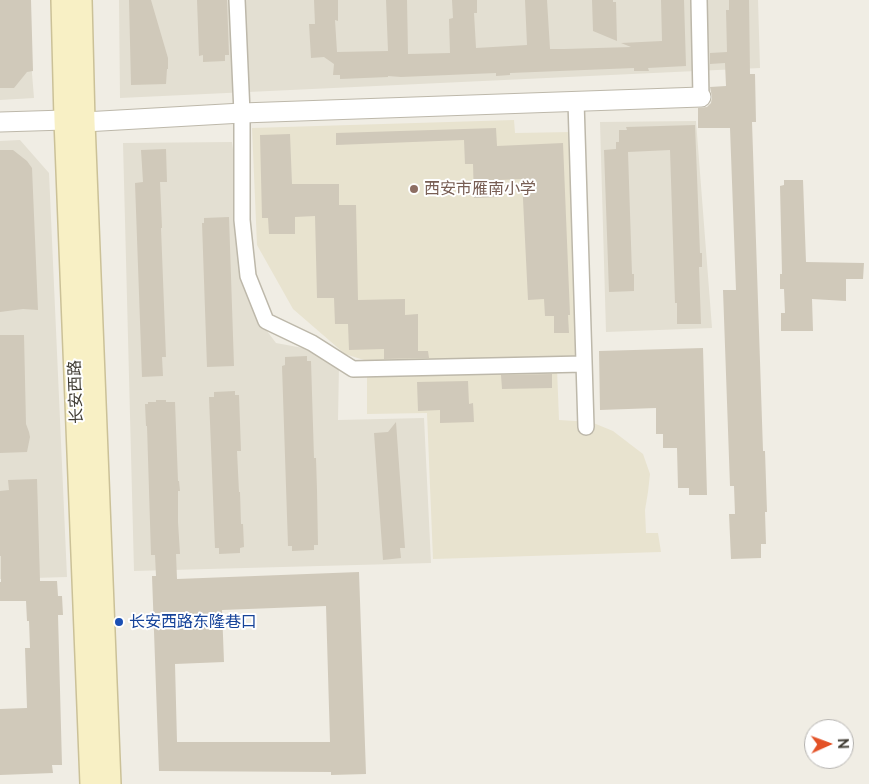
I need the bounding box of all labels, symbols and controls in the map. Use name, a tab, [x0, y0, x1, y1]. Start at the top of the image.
place label: 西安市雁南小学	[424, 179, 536, 199]
marker: 西安市雁南小学	[408, 183, 420, 195]
street label: 长安西路	[65, 360, 87, 424]
place label: 长安西路东隆巷口	[129, 612, 257, 632]
marker: 长安西路东隆巷口	[113, 616, 125, 628]
north arrow	[804, 719, 854, 769]
text: N	[835, 738, 851, 749]

